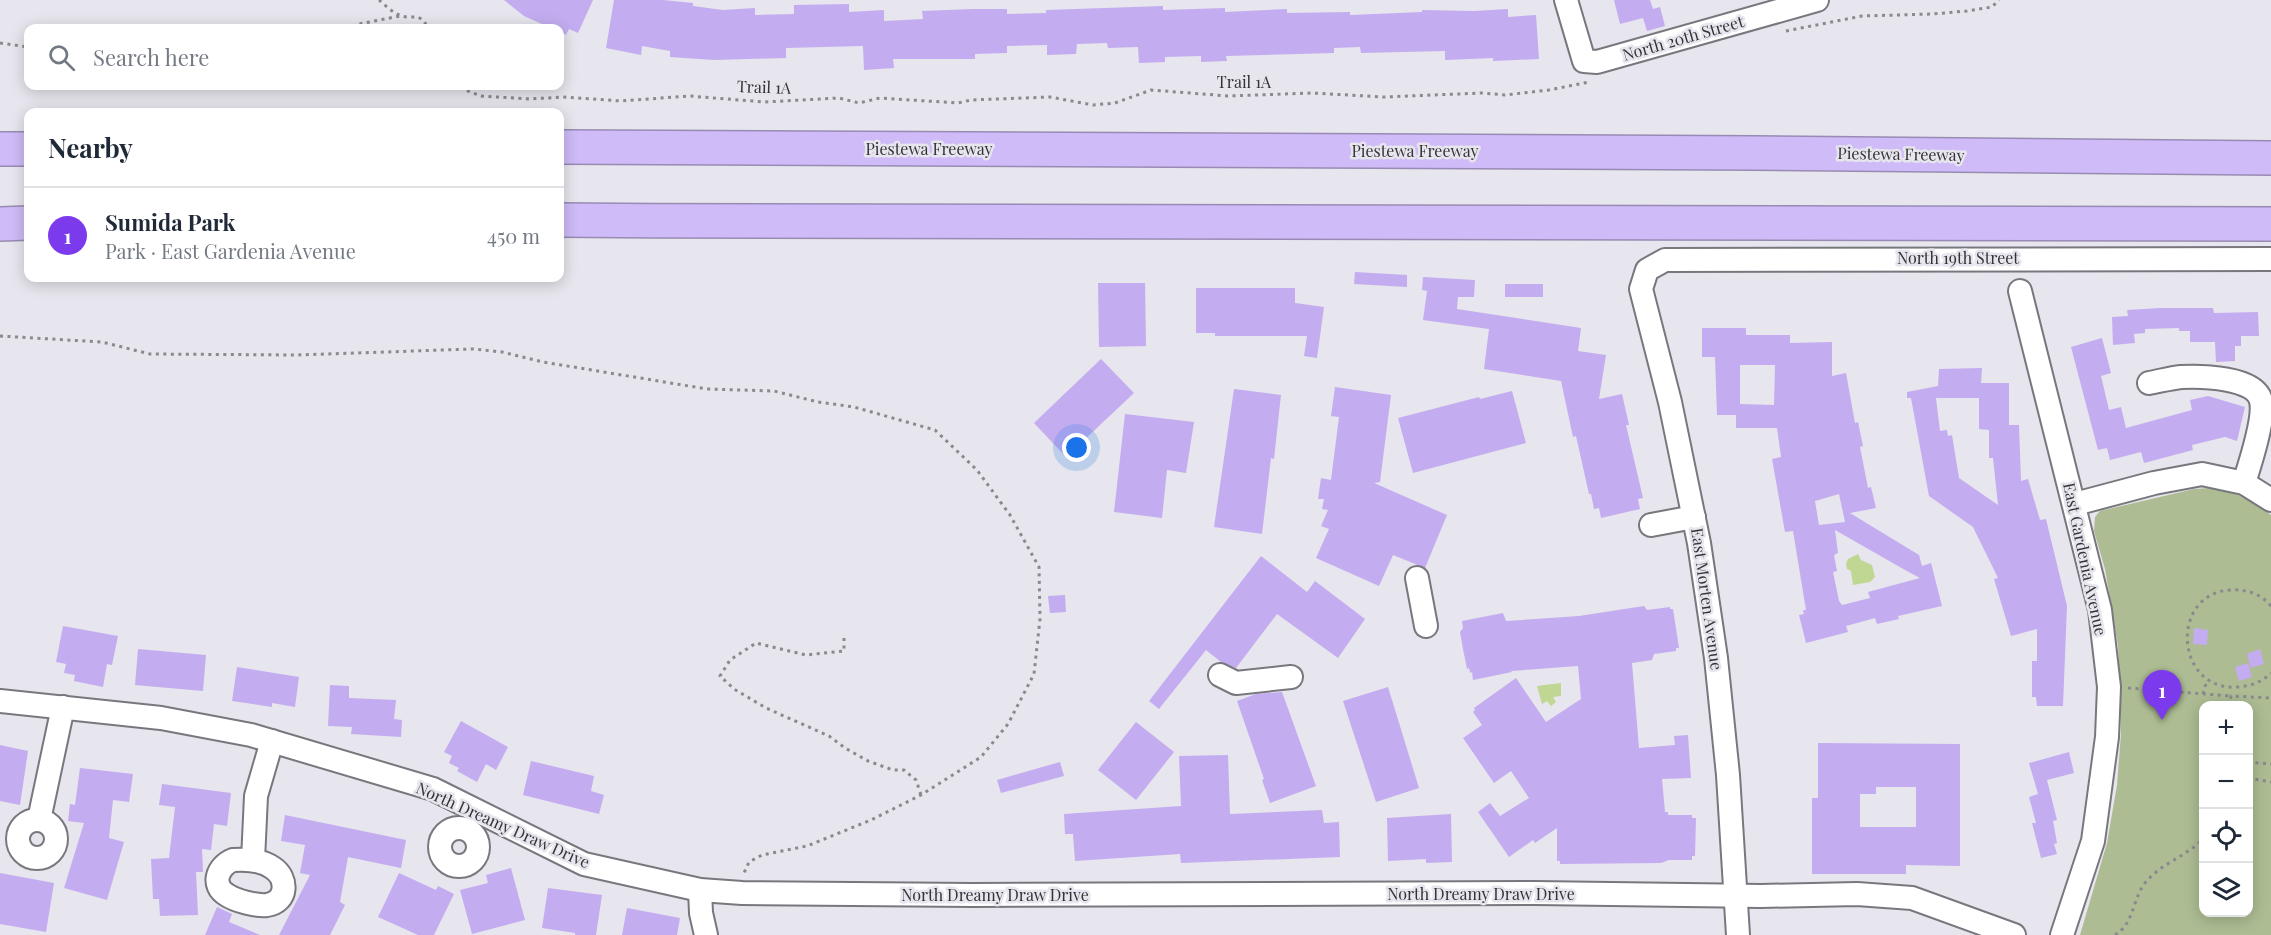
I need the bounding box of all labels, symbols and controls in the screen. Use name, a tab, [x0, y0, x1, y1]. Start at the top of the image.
street label: North 20th Street	[1620, 10, 1746, 65]
search box	[24, 24, 564, 90]
icon: search	[45, 41, 78, 74]
text: Search here	[93, 42, 209, 72]
street label: Trail 1A	[1217, 71, 1272, 92]
street label: Trail 1A	[737, 75, 792, 98]
text: Nearby	[48, 130, 133, 165]
street label: Piestewa Freeway	[865, 138, 993, 159]
street label: Piestewa Freeway	[1351, 140, 1479, 161]
street label: Piestewa Freeway	[1837, 142, 1965, 165]
text: Sumida Park	[105, 207, 235, 237]
text: 1	[64, 222, 71, 249]
text: 450 m	[487, 222, 540, 249]
text: Park · East Gardenia Avenue	[105, 237, 356, 264]
street label: North 19th Street	[1897, 247, 2019, 268]
your location	[1062, 433, 1091, 462]
street label: East Gardenia Avenue	[2059, 481, 2112, 637]
street label: East Morten Avenue	[1687, 526, 1728, 671]
pin: 1	[2142, 670, 2182, 720]
map controls	[2199, 701, 2253, 917]
button: +	[2199, 701, 2253, 755]
button: −	[2199, 755, 2253, 809]
street label: North Dreamy Draw Drive	[413, 777, 593, 872]
button: locate	[2199, 809, 2253, 863]
button: layers	[2199, 863, 2253, 917]
street label: North Dreamy Draw Drive	[1387, 883, 1575, 904]
street label: North Dreamy Draw Drive	[901, 884, 1089, 905]

